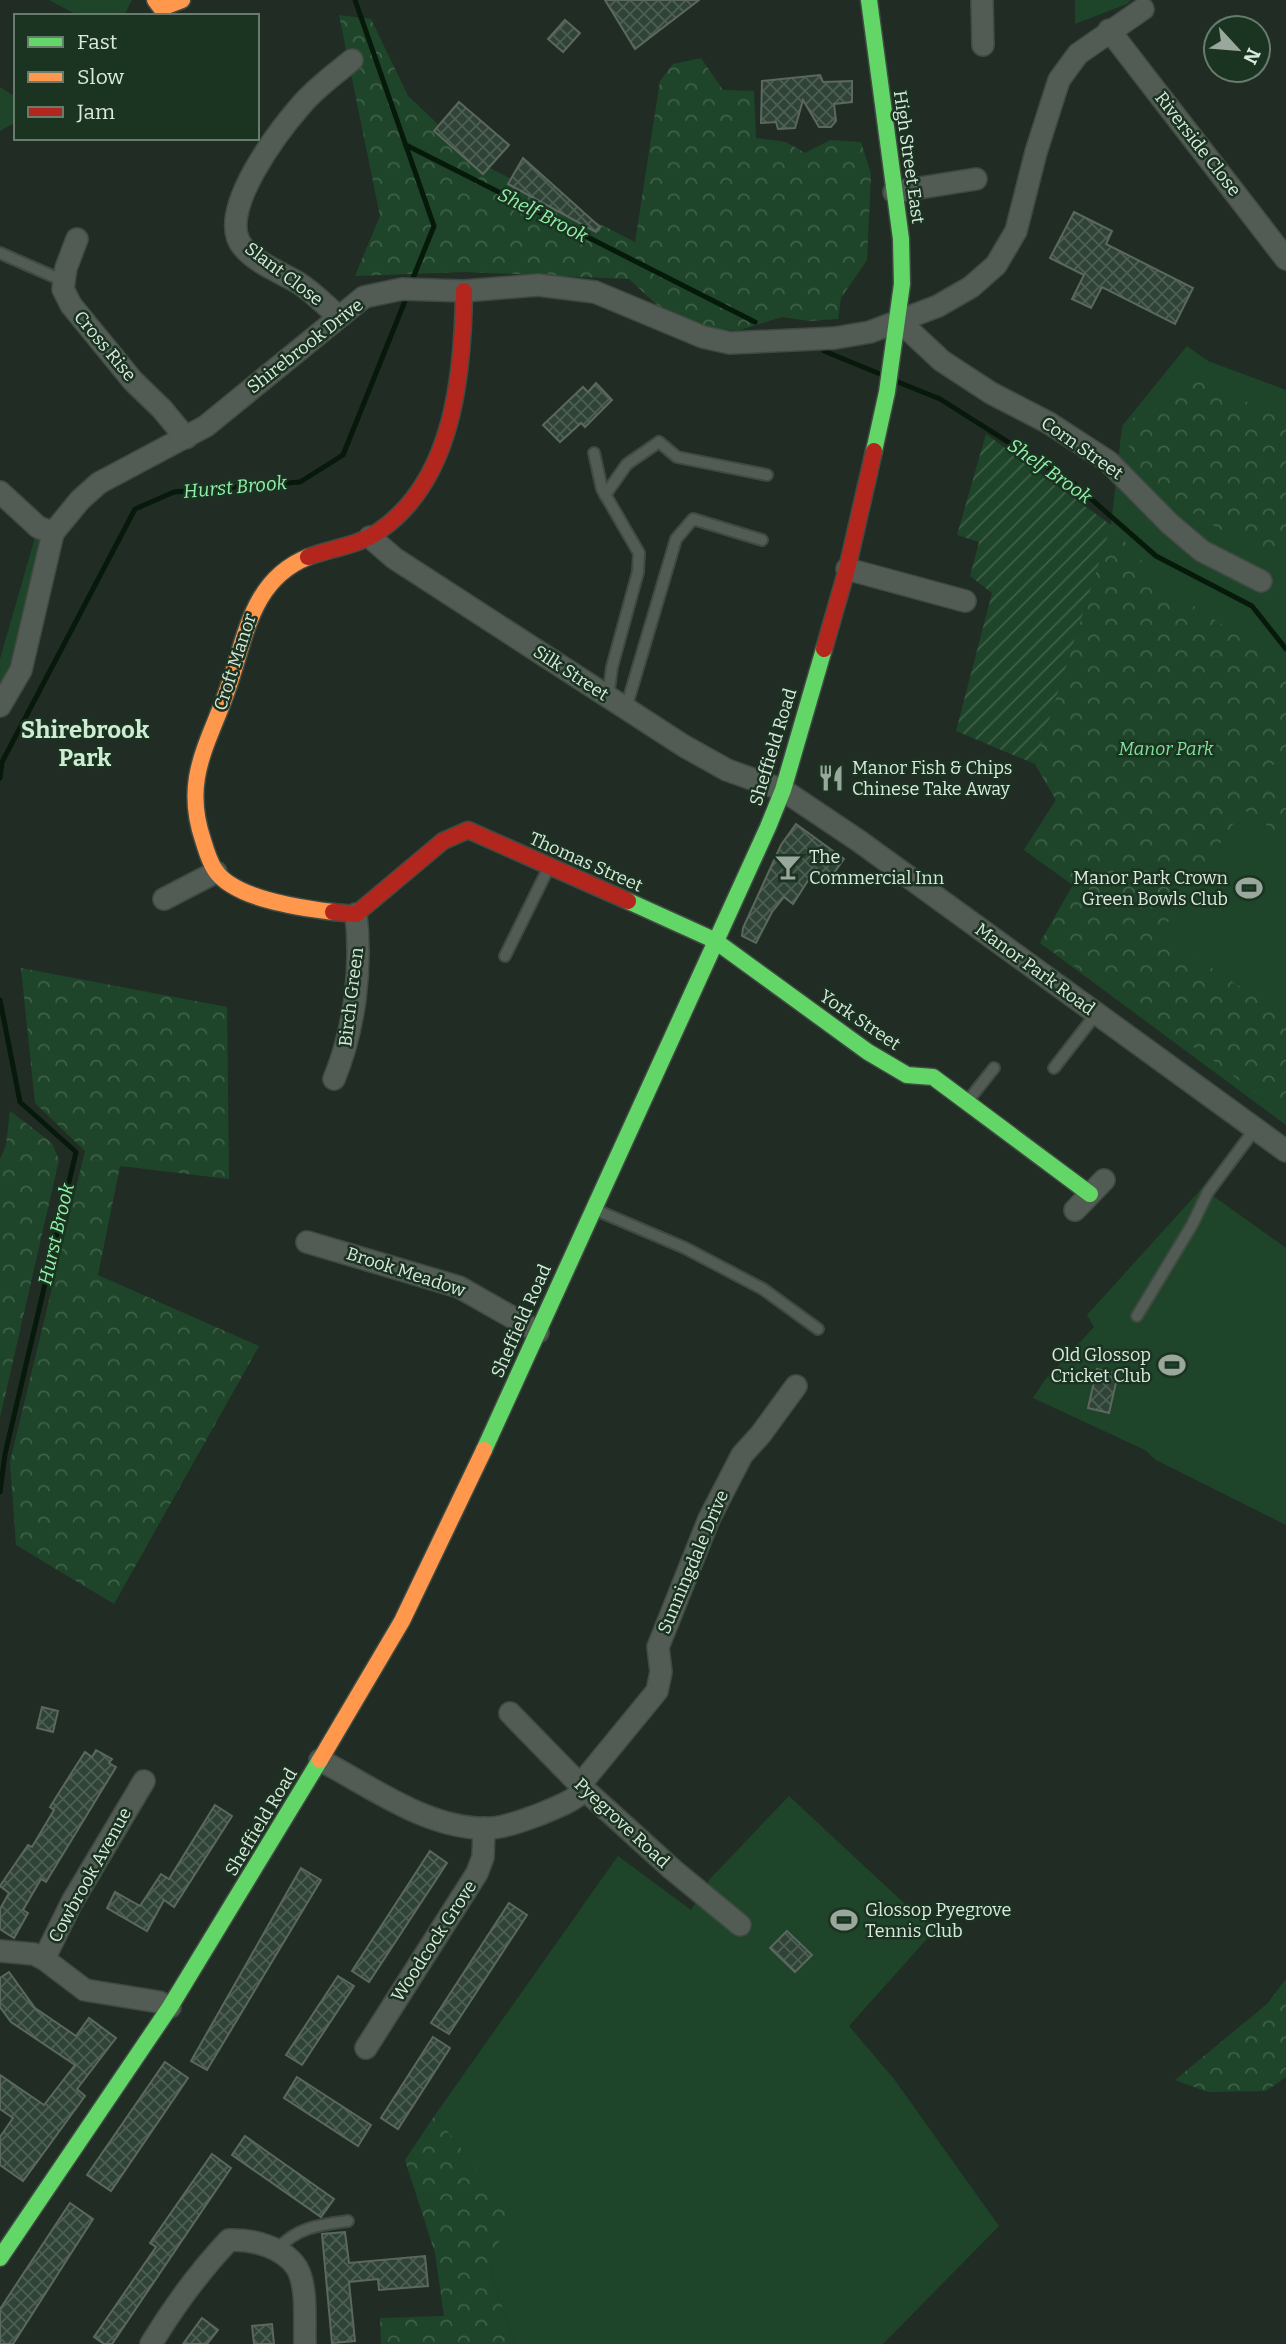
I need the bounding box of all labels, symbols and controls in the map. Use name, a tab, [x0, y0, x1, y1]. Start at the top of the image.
legend	[14, 14, 259, 140]
north arrow	[1202, 14, 1272, 84]
text: Fast	[77, 29, 118, 55]
text: N	[1238, 45, 1265, 68]
text: Slow	[77, 64, 124, 90]
street label: Riverside Close	[1150, 87, 1246, 201]
street label: High Street East	[889, 89, 929, 226]
text: Jam	[76, 99, 115, 125]
water label: Shelf Brook	[494, 183, 592, 248]
street label: Slant Close	[241, 237, 327, 311]
street label: Shirebrook Drive	[242, 294, 368, 398]
street label: Cross Rise	[69, 306, 141, 386]
street label: Corn Street	[1037, 412, 1128, 485]
water label: Shelf Brook	[1003, 434, 1097, 509]
water label: Hurst Brook	[182, 471, 288, 503]
street label: Croft Manor	[209, 611, 261, 713]
street label: Silk Street	[529, 641, 613, 706]
street label: Sheffield Road	[745, 685, 801, 808]
district label: Shirebrook Park	[21, 716, 150, 772]
park label: Manor Park	[1118, 738, 1214, 760]
place label: Manor Fish & Chips Chinese Take Away	[852, 757, 1012, 800]
restaurant icon: Manor Fish & Chips Chinese Take Away	[816, 763, 846, 793]
street label: Thomas Street	[526, 827, 647, 897]
place label: The Commercial Inn	[809, 846, 945, 889]
bar icon: The Commercial Inn	[773, 852, 803, 882]
place label: Manor Park Crown Green Bowls Club	[1073, 867, 1229, 910]
sports icon: Manor Park Crown Green Bowls Club	[1234, 873, 1264, 903]
street label: Manor Park Road	[971, 918, 1099, 1020]
street label: Birch Green	[334, 946, 368, 1048]
street label: York Street	[815, 985, 905, 1055]
water label: Hurst Brook	[33, 1180, 79, 1287]
street label: Brook Meadow	[344, 1242, 469, 1302]
street label: Sheffield Road	[486, 1261, 556, 1381]
place label: Old Glossop Cricket Club	[1051, 1344, 1151, 1387]
sports icon: Old Glossop Cricket Club	[1157, 1350, 1187, 1380]
street label: Sunningdale Drive	[653, 1487, 733, 1637]
street label: Sheffield Road	[220, 1764, 302, 1880]
street label: Pyegrove Road	[570, 1773, 674, 1873]
street label: Cowbrook Avenue	[44, 1804, 136, 1946]
street label: Woodcock Grove	[387, 1876, 481, 2006]
place label: Glossop Pyegrove Tennis Club	[865, 1899, 1011, 1942]
sports icon: Glossop Pyegrove Tennis Club	[829, 1905, 859, 1935]

